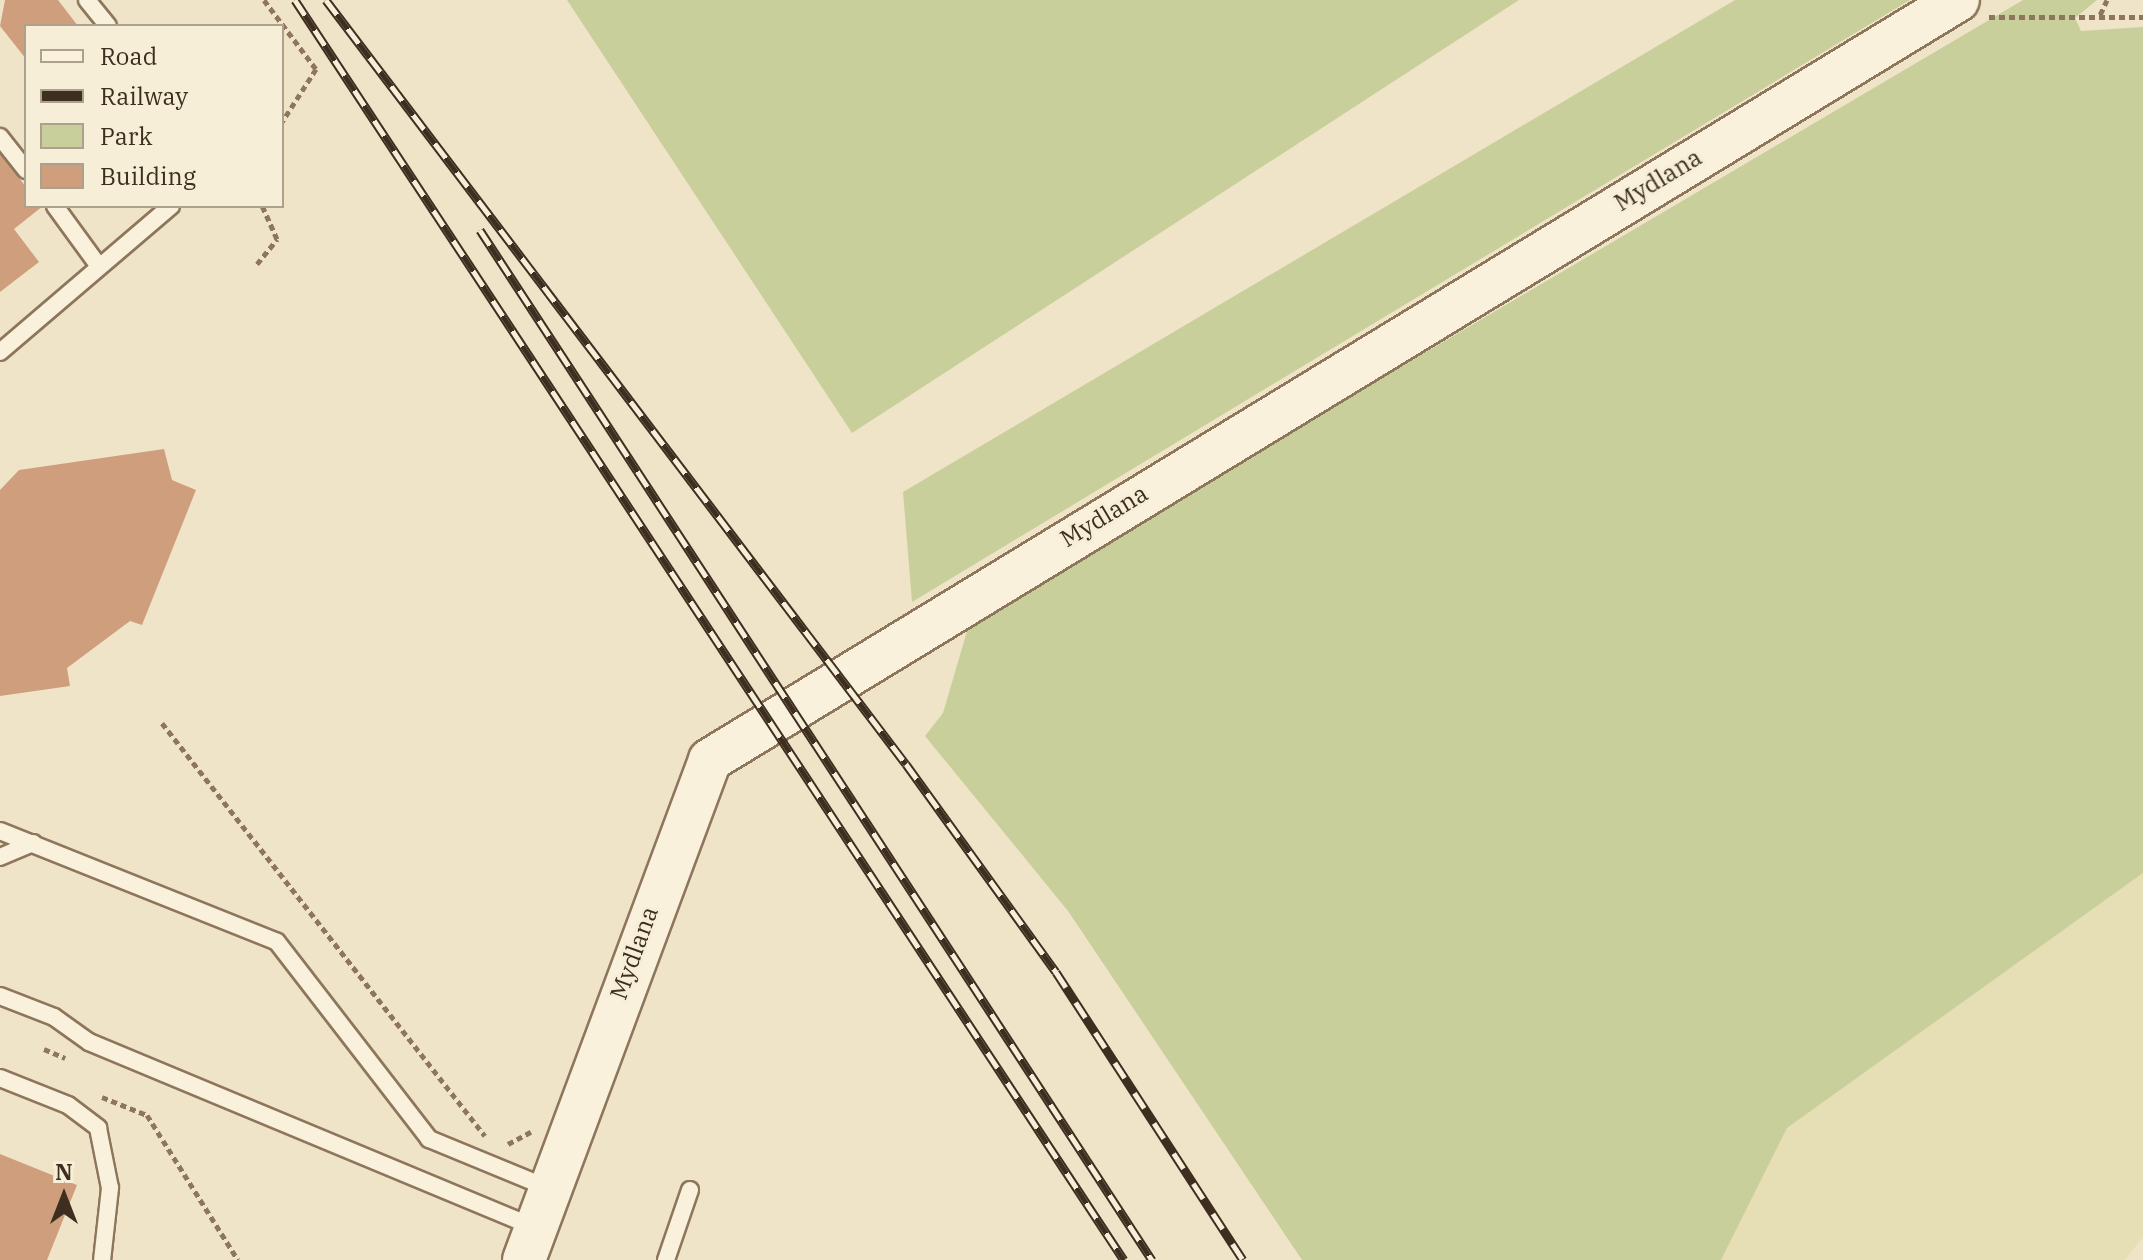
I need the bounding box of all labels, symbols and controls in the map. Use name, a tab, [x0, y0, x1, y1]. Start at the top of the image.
legend	[24, 24, 284, 208]
text: Road	[100, 40, 157, 72]
text: Railway	[100, 80, 188, 112]
text: Park	[100, 120, 152, 152]
street label: Mydlana	[1609, 143, 1707, 217]
text: Building	[100, 160, 196, 192]
street label: Mydlana	[1055, 479, 1153, 553]
street label: Mydlana	[604, 903, 664, 1003]
north arrow	[24, 1156, 104, 1236]
text: N	[55, 1157, 73, 1186]

